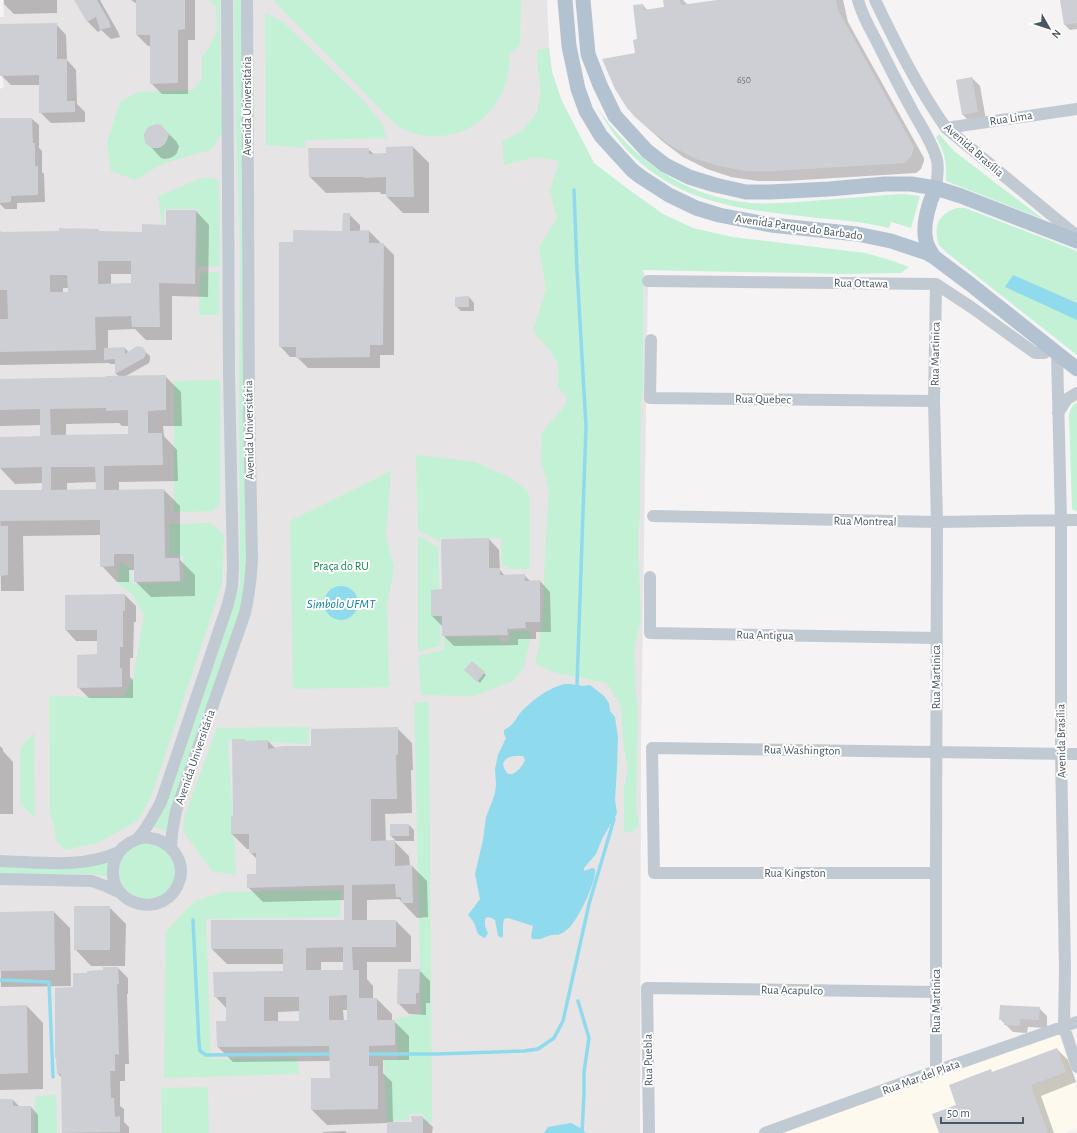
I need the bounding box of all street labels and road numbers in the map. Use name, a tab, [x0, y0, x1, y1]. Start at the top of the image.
street label: Avenida Universitária	[241, 56, 253, 156]
street label: Rua Lima	[989, 109, 1034, 127]
street label: Avenida Brasília	[942, 121, 1006, 179]
street label: Avenida Parque do Barbado	[734, 212, 864, 242]
street label: Rua Ottawa	[834, 277, 889, 289]
street label: Rua Martinica	[928, 321, 942, 386]
street label: Avenida Universitária	[242, 380, 256, 480]
street label: Rua Quebec	[735, 393, 791, 406]
street label: Rua Montreal	[833, 514, 897, 528]
street label: Rua Antigua	[736, 629, 794, 642]
street label: Rua Martinica	[930, 644, 942, 709]
street label: Avenida Brasília	[1054, 703, 1068, 778]
street label: Avenida Universitária	[173, 708, 217, 806]
street label: Rua Washington	[763, 743, 841, 757]
street label: Rua Kingston	[764, 867, 826, 879]
street label: Rua Martinica	[930, 968, 942, 1033]
street label: Rua Acapulco	[761, 983, 823, 997]
street label: Rua Puebla	[642, 1033, 654, 1086]
street label: Rua Mar del Plata	[881, 1057, 962, 1097]

